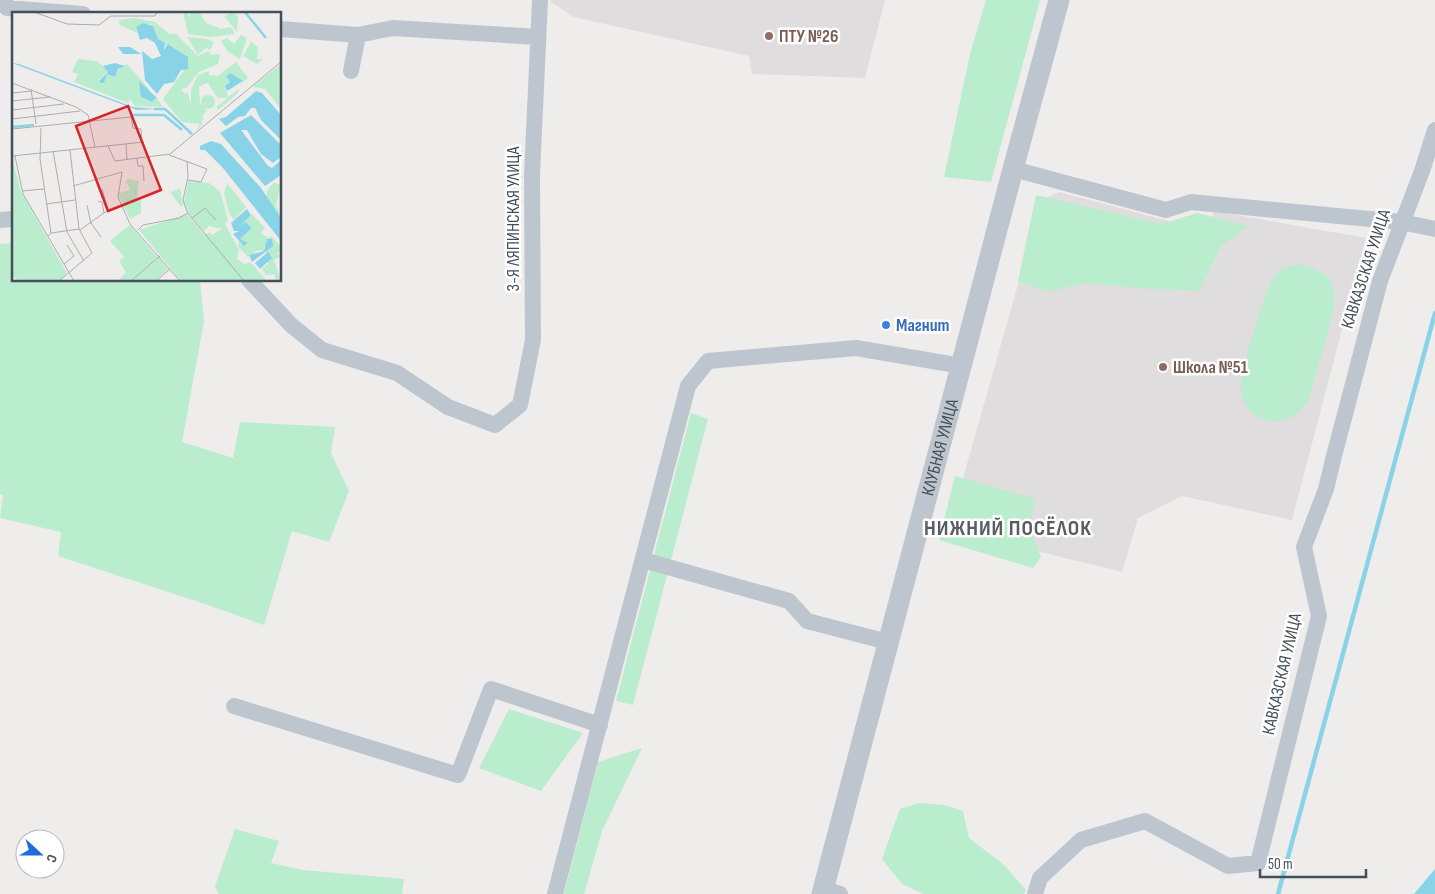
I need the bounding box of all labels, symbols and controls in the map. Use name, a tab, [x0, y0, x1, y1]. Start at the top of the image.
inset map	[12, 12, 281, 281]
place label: ПТУ №26	[779, 26, 838, 47]
marker: ПТУ №26	[763, 30, 775, 42]
street label: 3-Я ЛЯПИНСКАЯ УЛИЦА	[503, 146, 524, 291]
street label: КАВКАЗСКАЯ УЛИЦА	[1337, 206, 1395, 331]
place label: Магнит	[896, 315, 950, 336]
marker: Магнит	[880, 319, 892, 331]
place label: Школа №51	[1173, 357, 1248, 378]
marker: Школа №51	[1157, 361, 1169, 373]
street label: КЛУБНАЯ УЛИЦА	[917, 396, 963, 498]
district label: НИЖНИЙ ПОСЁЛОК	[924, 515, 1092, 542]
street label: КАВКАЗСКАЯ УЛИЦА	[1258, 611, 1306, 737]
north arrow	[15, 829, 65, 879]
scale bar	[1260, 846, 1366, 878]
text: С	[42, 852, 61, 865]
text: 50 m	[1268, 855, 1293, 874]

